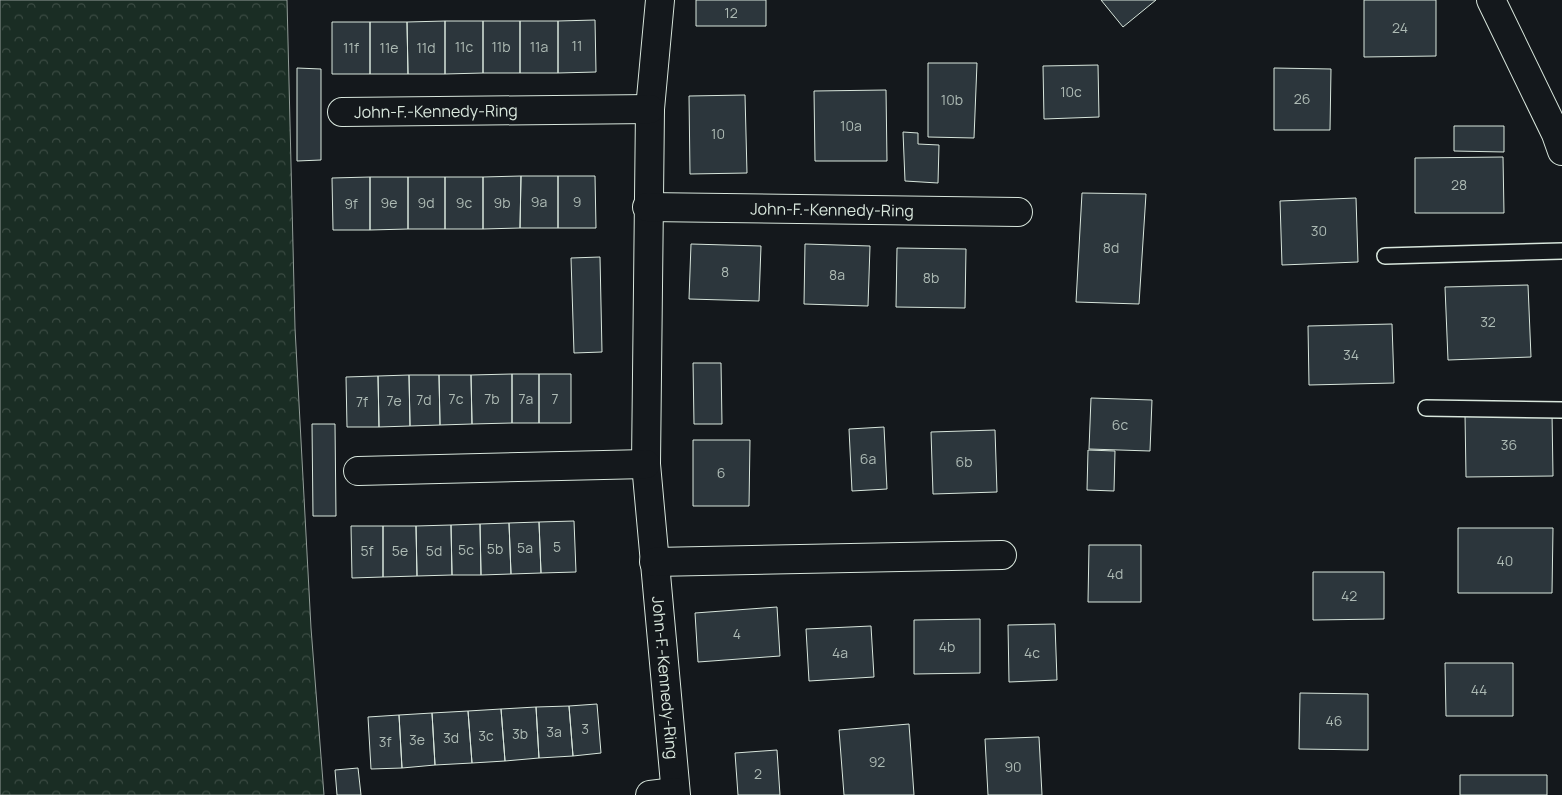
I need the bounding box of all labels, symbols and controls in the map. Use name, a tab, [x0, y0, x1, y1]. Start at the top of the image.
house number: 12	[724, 3, 738, 22]
house number: 24	[1392, 18, 1408, 37]
house number: 11	[572, 36, 582, 55]
house number: 11c	[455, 37, 474, 56]
house number: 11b	[491, 37, 511, 56]
house number: 11a	[530, 37, 548, 56]
house number: 11f	[343, 38, 359, 57]
house number: 11e	[379, 38, 399, 57]
house number: 11d	[416, 38, 436, 57]
house number: 10c	[1060, 82, 1082, 101]
house number: 26	[1294, 89, 1310, 108]
house number: 10b	[941, 90, 963, 109]
street label: John-F.-Kennedy-Ring	[354, 99, 518, 123]
house number: 10a	[840, 116, 862, 135]
house number: 10	[711, 124, 725, 143]
house number: 28	[1451, 175, 1467, 194]
house number: 9a	[531, 192, 547, 211]
house number: 9	[573, 192, 581, 211]
house number: 9e	[381, 193, 397, 212]
house number: 9d	[418, 193, 434, 212]
house number: 9c	[456, 193, 472, 212]
house number: 9b	[494, 193, 510, 212]
house number: 9f	[344, 194, 358, 213]
street label: John-F.-Kennedy-Ring	[750, 197, 914, 222]
house number: 30	[1311, 221, 1327, 240]
house number: 8d	[1103, 238, 1119, 257]
house number: 8	[721, 262, 729, 281]
house number: 8a	[829, 265, 845, 284]
house number: 8b	[923, 268, 939, 287]
house number: 32	[1480, 312, 1496, 331]
house number: 34	[1343, 345, 1359, 364]
house number: 7c	[449, 389, 464, 408]
house number: 7b	[484, 389, 500, 408]
house number: 7a	[519, 389, 533, 408]
house number: 7	[551, 389, 559, 408]
house number: 7d	[416, 390, 432, 409]
house number: 7e	[386, 391, 402, 410]
house number: 7f	[356, 392, 368, 411]
house number: 6c	[1112, 415, 1128, 434]
house number: 36	[1501, 435, 1517, 454]
house number: 6a	[860, 449, 876, 468]
house number: 6b	[956, 452, 972, 471]
house number: 6	[717, 463, 725, 482]
house number: 5	[553, 537, 561, 556]
house number: 5a	[517, 538, 533, 557]
house number: 5b	[487, 539, 503, 558]
house number: 5c	[458, 540, 474, 559]
house number: 5f	[360, 541, 374, 560]
house number: 5e	[392, 541, 408, 560]
house number: 5d	[426, 541, 442, 560]
house number: 40	[1497, 551, 1513, 570]
house number: 4d	[1107, 564, 1123, 583]
house number: 42	[1341, 586, 1357, 605]
street label: John-F.-Kennedy-Ring	[647, 595, 684, 760]
house number: 4	[733, 624, 741, 643]
house number: 4b	[939, 637, 955, 656]
house number: 4a	[832, 643, 848, 662]
house number: 4c	[1024, 643, 1040, 662]
house number: 44	[1471, 680, 1487, 699]
house number: 46	[1326, 711, 1342, 730]
house number: 3	[581, 719, 589, 738]
house number: 3a	[546, 722, 562, 741]
house number: 3b	[512, 724, 528, 743]
house number: 3c	[478, 726, 494, 745]
house number: 3d	[443, 728, 459, 747]
house number: 3e	[409, 730, 425, 749]
house number: 3f	[379, 732, 391, 751]
house number: 92	[869, 752, 885, 771]
house number: 90	[1004, 757, 1022, 776]
house number: 2	[754, 764, 762, 783]

